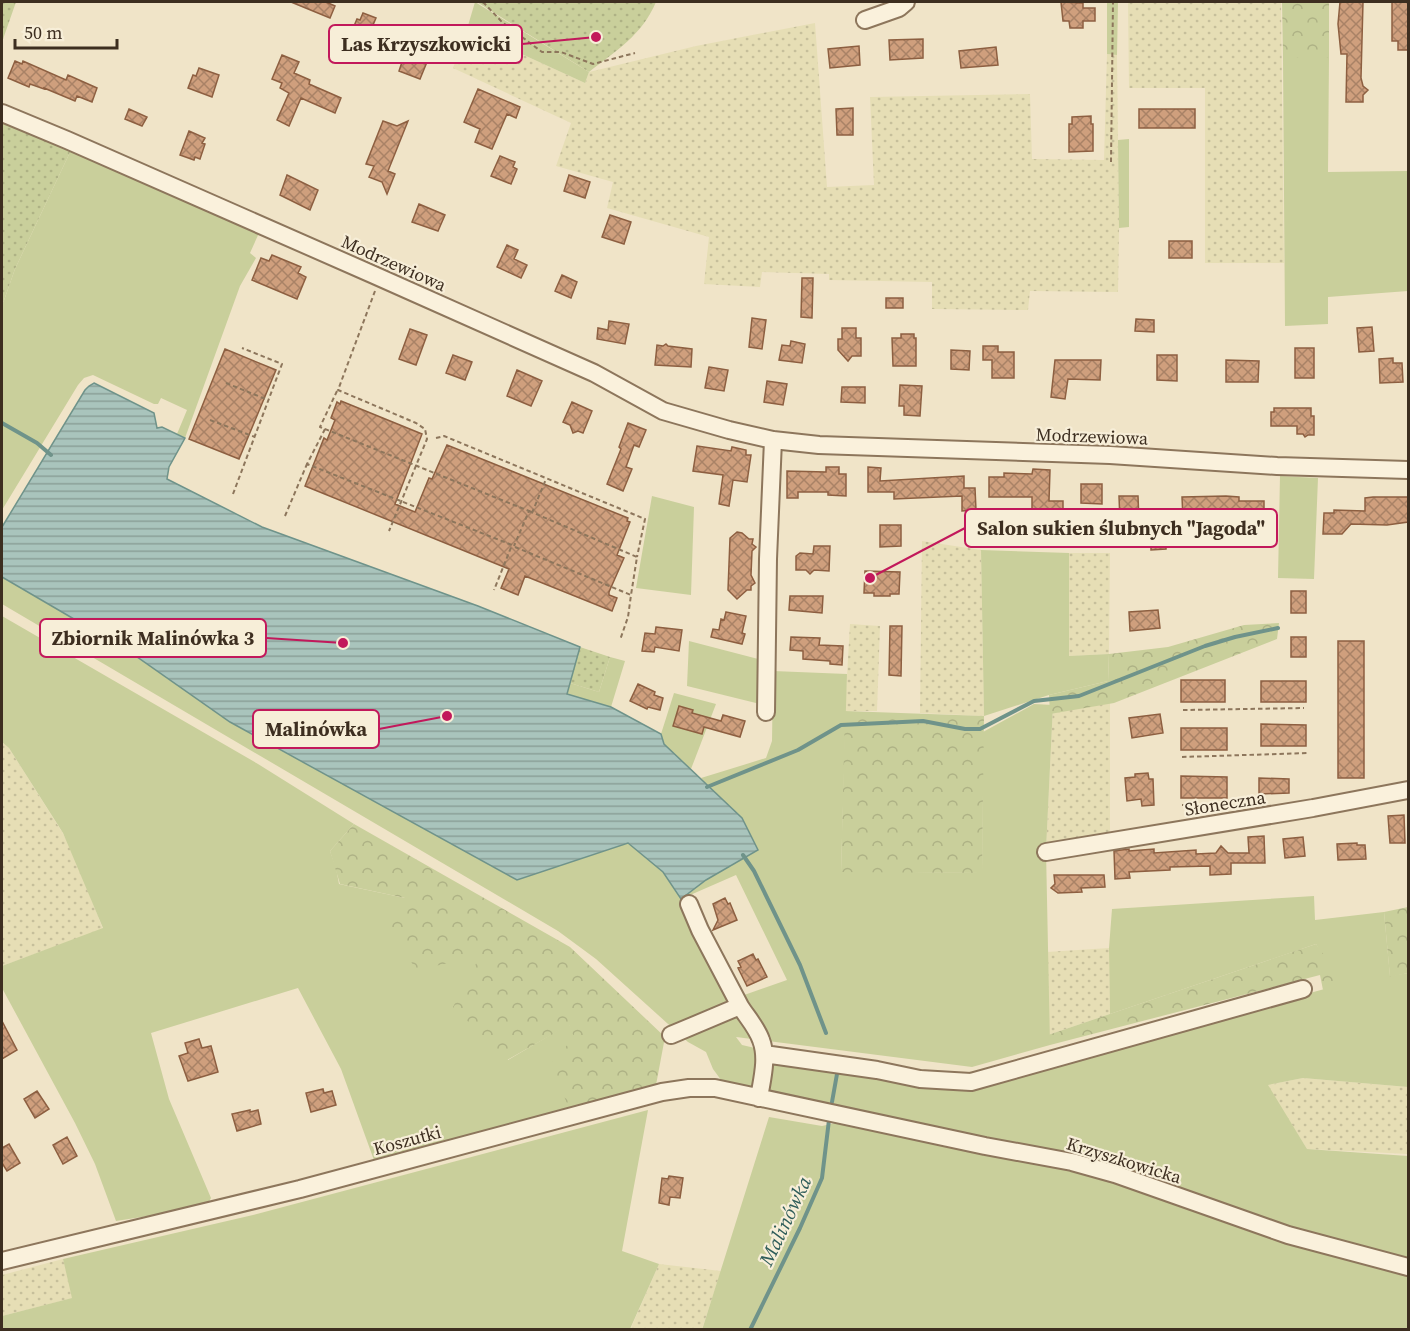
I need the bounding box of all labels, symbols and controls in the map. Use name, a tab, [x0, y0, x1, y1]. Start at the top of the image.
scale bar	[15, 12, 117, 50]
text: 50 m	[24, 20, 62, 45]
callout: Las Krzyszkowicki	[329, 25, 522, 63]
text: Las Krzyszkowicki	[341, 30, 511, 58]
street label: Modrzewiowa	[338, 229, 451, 298]
street label: Modrzewiowa	[1035, 422, 1149, 450]
callout: Salon sukien ślubnych "Jagoda"	[965, 509, 1277, 547]
text: Salon sukien ślubnych "Jagoda"	[977, 514, 1265, 542]
callout: Zbiornik Malinówka 3	[40, 619, 266, 657]
text: Zbiornik Malinówka 3	[52, 624, 254, 652]
callout: Malinówka	[253, 710, 379, 748]
text: Malinówka	[265, 715, 367, 743]
street label: Słoneczna	[1183, 784, 1268, 822]
street label: Koszutki	[370, 1119, 444, 1161]
street label: Krzyszkowicka	[1063, 1131, 1185, 1190]
water label: Malinówka	[752, 1171, 818, 1271]

